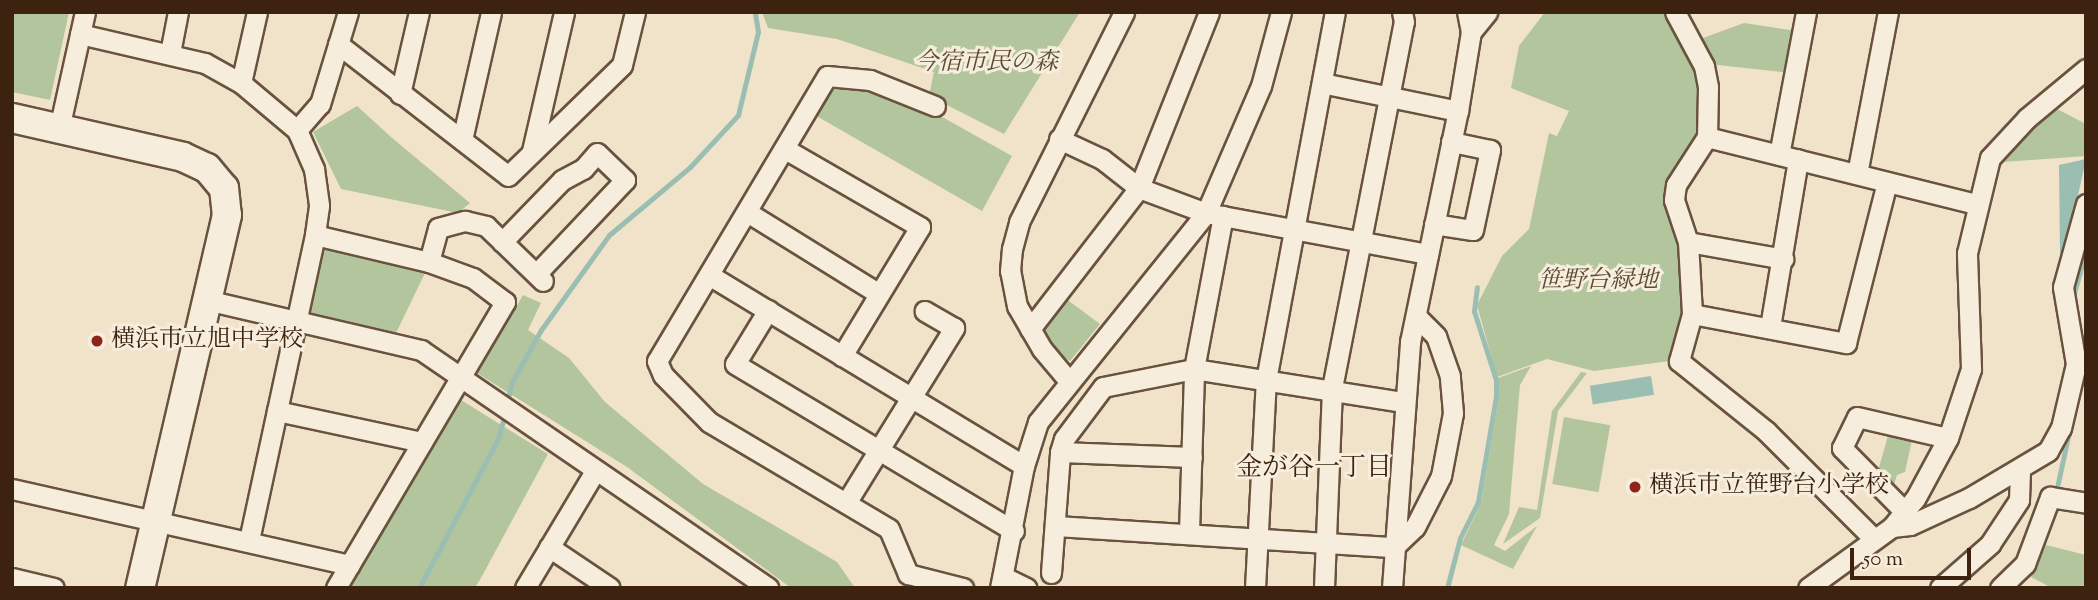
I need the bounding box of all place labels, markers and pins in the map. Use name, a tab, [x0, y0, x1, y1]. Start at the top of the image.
place label: 横浜市立旭中学校	[111, 327, 303, 355]
marker: 横浜市立旭中学校	[89, 333, 105, 349]
place label: 横浜市立笹野台小学校	[1649, 473, 1889, 501]
marker: 横浜市立笹野台小学校	[1627, 479, 1643, 495]

